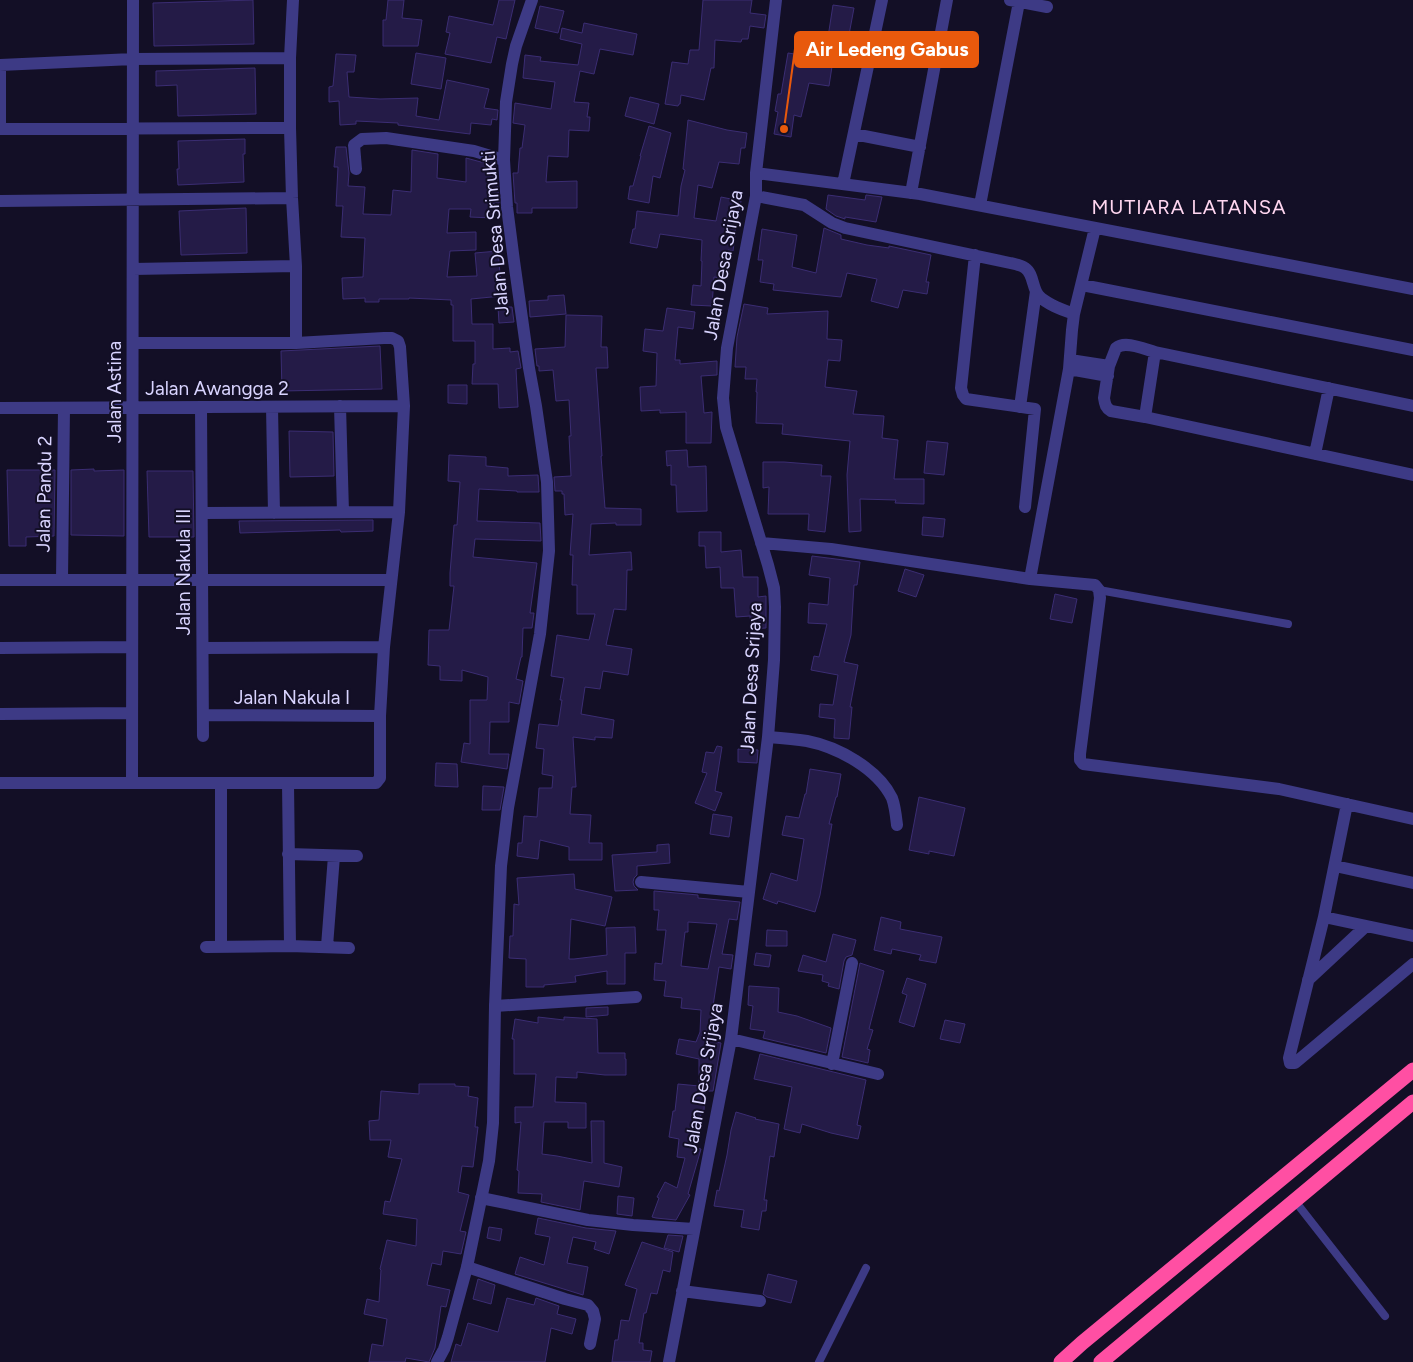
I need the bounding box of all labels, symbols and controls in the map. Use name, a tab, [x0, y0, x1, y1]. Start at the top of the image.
callout: Air Ledeng Gabus	[795, 32, 978, 67]
text: Air Ledeng Gabus	[806, 37, 968, 61]
street label: Jalan Desa Srimukti	[476, 150, 514, 316]
street label: Jalan Desa Srijaya	[698, 188, 748, 342]
district label: MUTIARA LATANSA	[1091, 195, 1287, 219]
street label: Jalan Astina	[103, 341, 126, 443]
street label: Jalan Awangga 2	[145, 377, 289, 400]
street label: Jalan Pandu 2	[31, 435, 57, 553]
street label: Jalan Nakula III	[172, 509, 195, 635]
street label: Jalan Desa Srijaya	[736, 602, 766, 754]
street label: Jalan Nakula I	[234, 686, 350, 709]
street label: Jalan Desa Srijaya	[678, 1001, 728, 1155]

